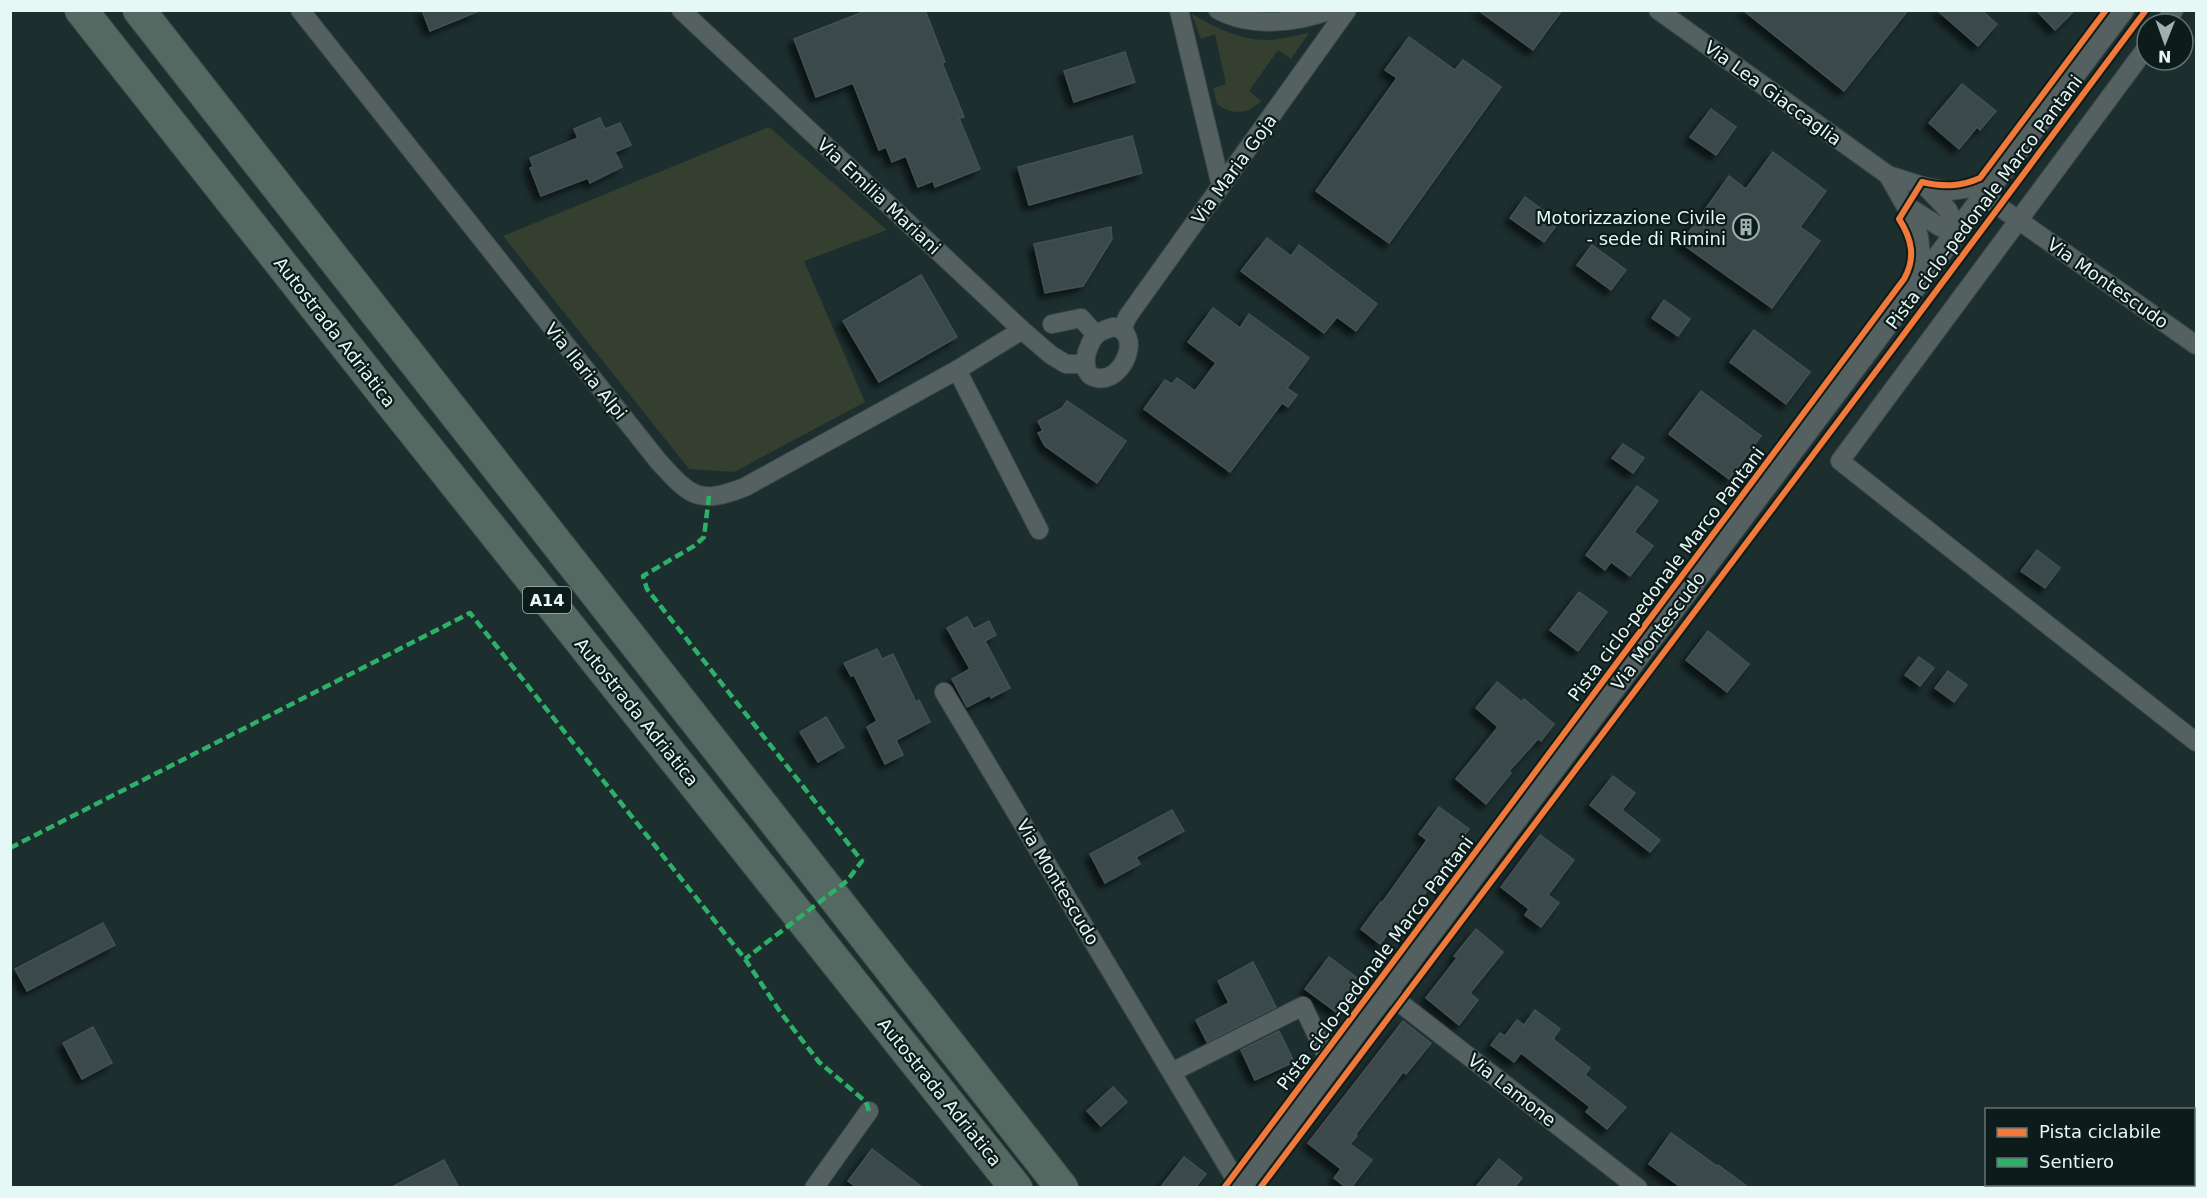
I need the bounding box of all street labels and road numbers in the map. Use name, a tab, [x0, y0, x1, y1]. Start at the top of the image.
street label: Via Lea Giaccaglia	[1700, 36, 1846, 150]
street label: Pista ciclo-pedonale Marco Pantani	[1882, 71, 2086, 333]
street label: Via Maria Goja	[1187, 110, 1281, 228]
street label: Via Emilia Mariani	[813, 134, 945, 258]
street label: Via Montescudo	[2043, 233, 2173, 333]
street label: Autostrada Adriatica	[270, 253, 400, 411]
street label: Via Ilaria Alpi	[541, 319, 631, 423]
street label: Pista ciclo-pedonale Marco Pantani	[1564, 443, 1768, 705]
street label: Via Montescudo	[1607, 568, 1709, 694]
road number: A14	[523, 587, 571, 613]
street label: Autostrada Adriatica	[571, 634, 703, 790]
street label: Via Montescudo	[1012, 815, 1104, 949]
street label: Pista ciclo-pedonale Marco Pantani	[1273, 832, 1477, 1094]
street label: Autostrada Adriatica	[874, 1014, 1006, 1170]
street label: Via Lamone	[1464, 1049, 1560, 1131]

